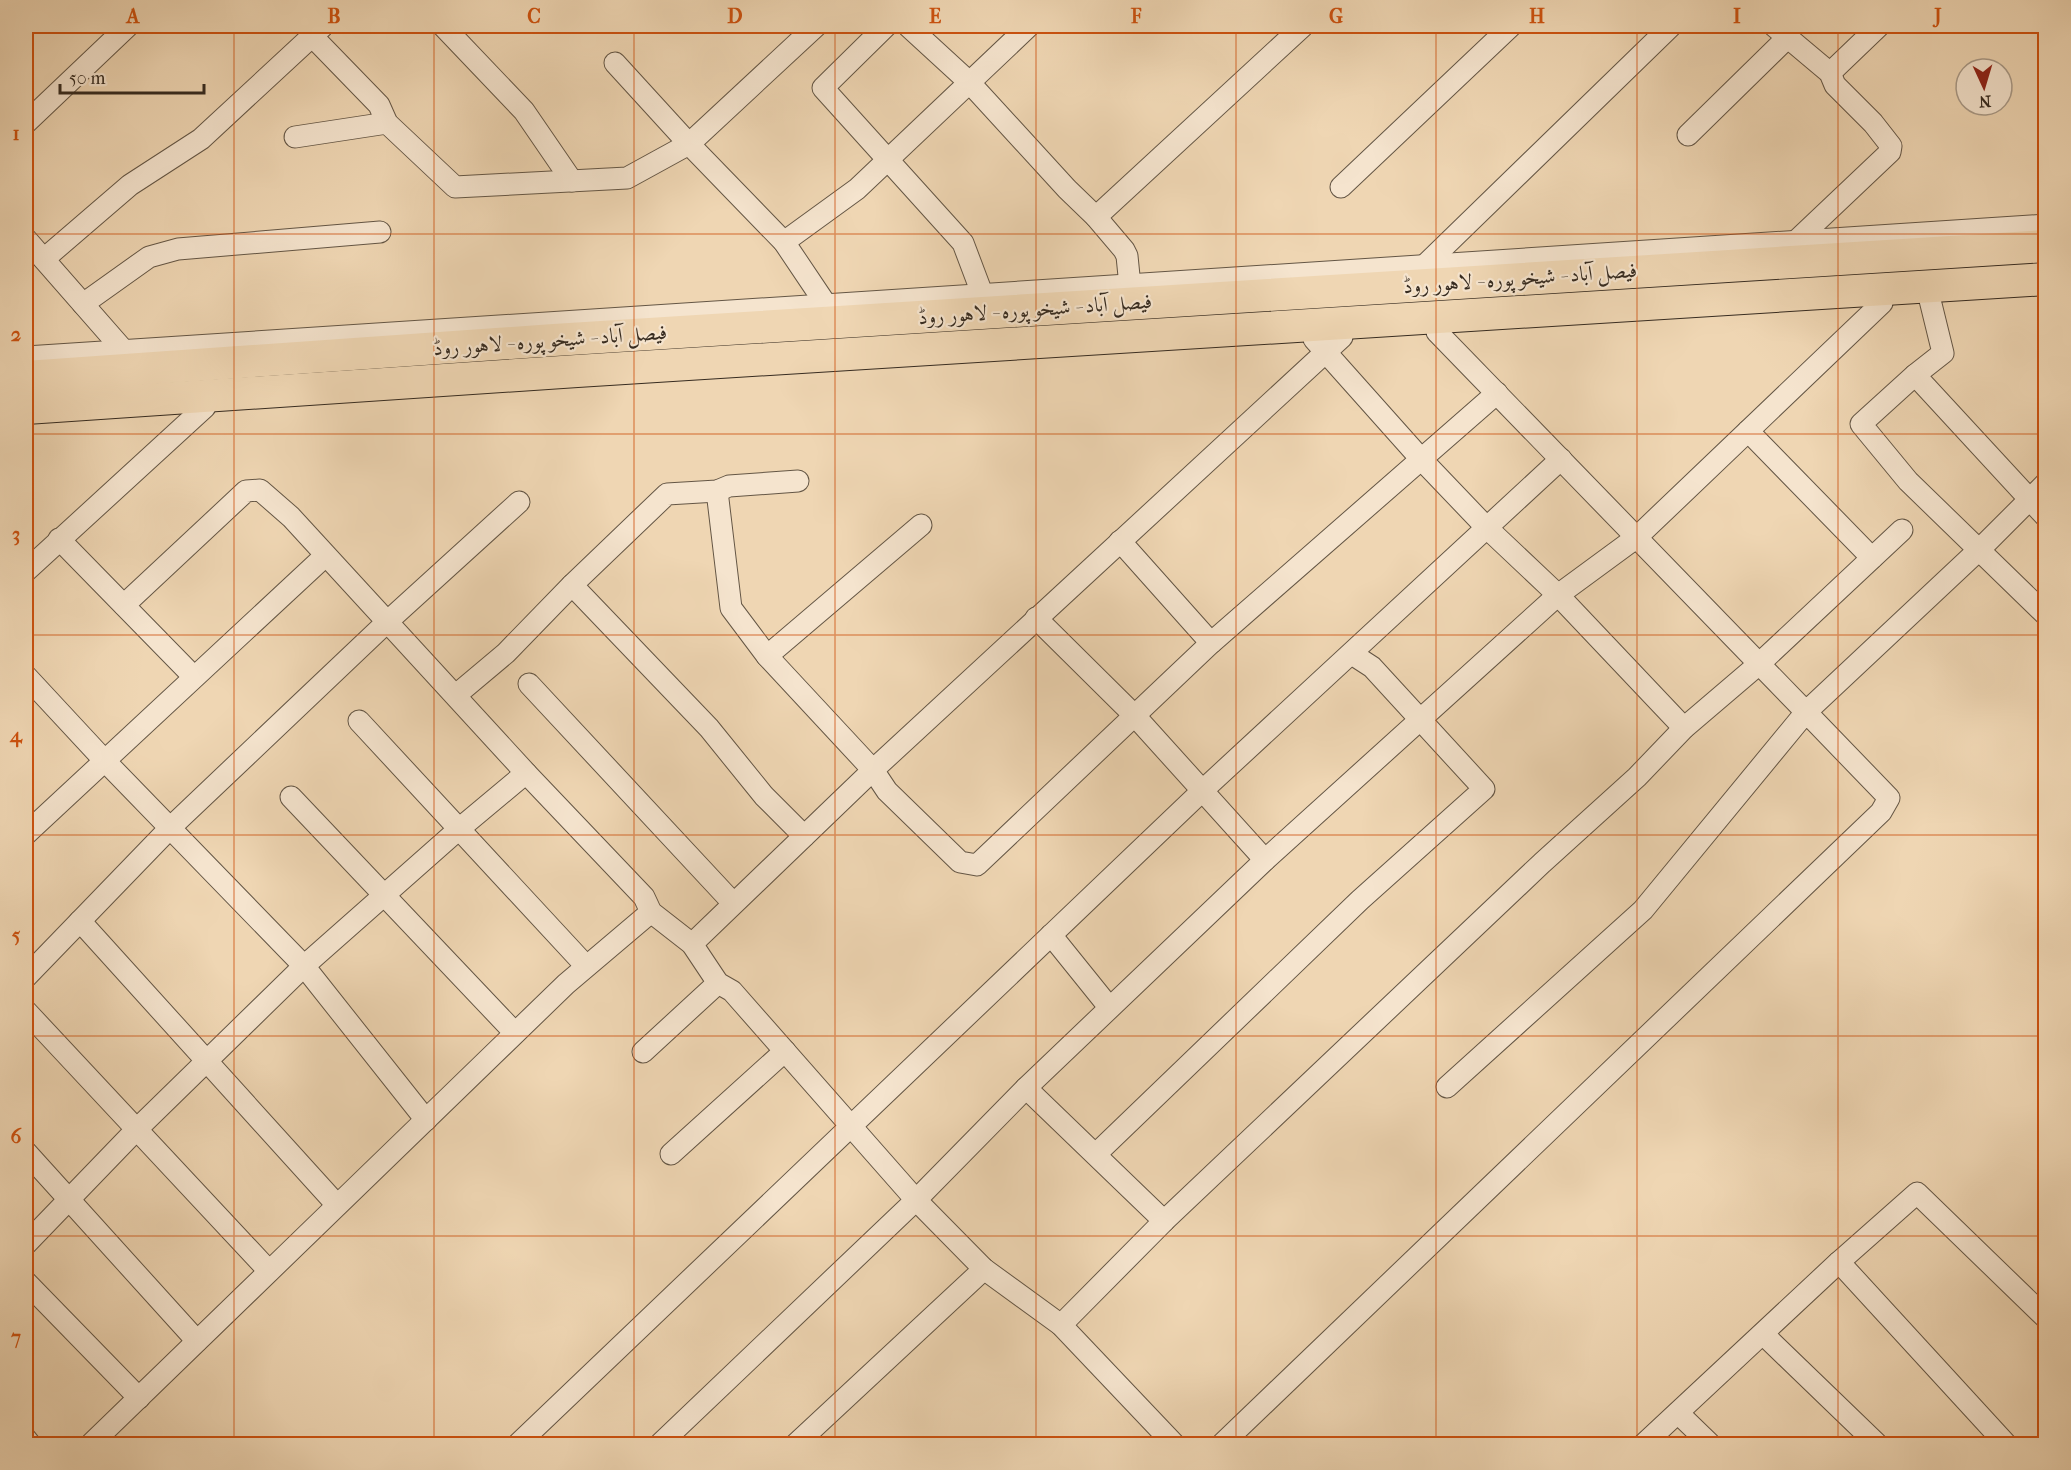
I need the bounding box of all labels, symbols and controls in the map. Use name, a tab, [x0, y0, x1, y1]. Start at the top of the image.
text: A	[125, 5, 141, 28]
text: B	[327, 5, 341, 28]
text: C	[527, 5, 541, 28]
text: D	[727, 5, 743, 28]
text: E	[929, 5, 941, 28]
text: F	[1130, 5, 1142, 28]
text: G	[1329, 5, 1343, 28]
text: H	[1529, 5, 1545, 28]
text: I	[1733, 5, 1741, 28]
text: J	[1932, 5, 1942, 28]
scale bar	[60, 57, 204, 95]
north arrow	[1954, 57, 2014, 117]
text: 50 m	[69, 68, 106, 89]
text: N	[1977, 92, 1992, 111]
text: 1	[12, 122, 20, 145]
street label: فیصل آباد - شیخو پورہ - لاہور روڈ	[1402, 257, 1638, 301]
street label: فیصل آباد - شیخو پورہ - لاہور روڈ	[917, 288, 1153, 332]
street label: فیصل آباد - شیخو پورہ - لاہور روڈ	[432, 319, 668, 363]
text: 2	[11, 323, 21, 346]
text: 3	[12, 523, 20, 546]
text: 4	[9, 724, 23, 748]
text: 5	[12, 924, 21, 947]
text: 6	[11, 1125, 23, 1148]
text: 7	[10, 1326, 21, 1349]

